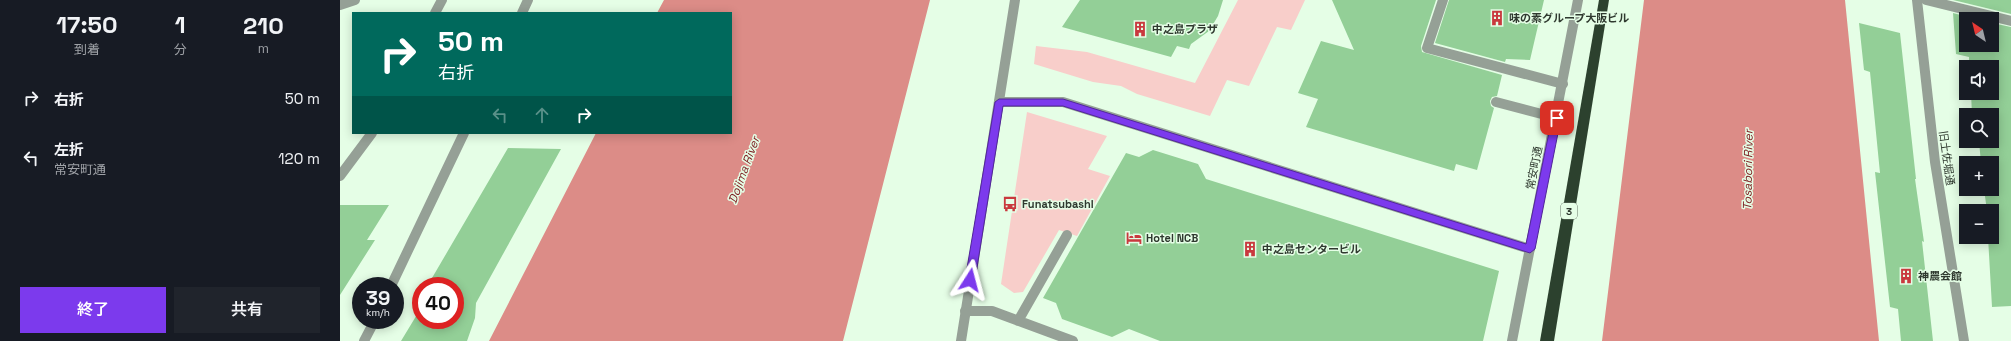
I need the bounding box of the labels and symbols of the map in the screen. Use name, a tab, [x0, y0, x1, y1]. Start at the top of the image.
building icon: 味の素グループ大阪ビル	[1488, 9, 1506, 27]
place label: 味の素グループ大阪ビル	[1509, 11, 1629, 25]
north arrow	[1959, 12, 1999, 52]
building icon: 中之島プラザ	[1131, 20, 1149, 38]
place label: 中之島プラザ	[1152, 22, 1218, 36]
pin	[1540, 101, 1574, 135]
water label: Tosabori River	[1739, 128, 1757, 210]
street label: 旧土佐堀通	[1936, 130, 1958, 186]
water label: Dojima River	[725, 133, 764, 206]
street label: 常安町通	[1523, 145, 1545, 191]
bus stop icon: Funatsubashi	[1001, 195, 1019, 213]
place label: Funatsubashi	[1022, 197, 1094, 211]
road number: 3	[1561, 203, 1577, 219]
hotel icon: Hotel NCB	[1125, 229, 1143, 247]
place label: Hotel NCB	[1146, 231, 1198, 245]
building icon: 中之島センタービル	[1241, 240, 1259, 258]
place label: 中之島センタービル	[1262, 242, 1361, 256]
position arrow	[949, 259, 991, 301]
building icon: 神農会館	[1897, 267, 1915, 285]
place label: 神農会館	[1918, 269, 1962, 283]
speed limit sign: 40	[412, 277, 464, 329]

